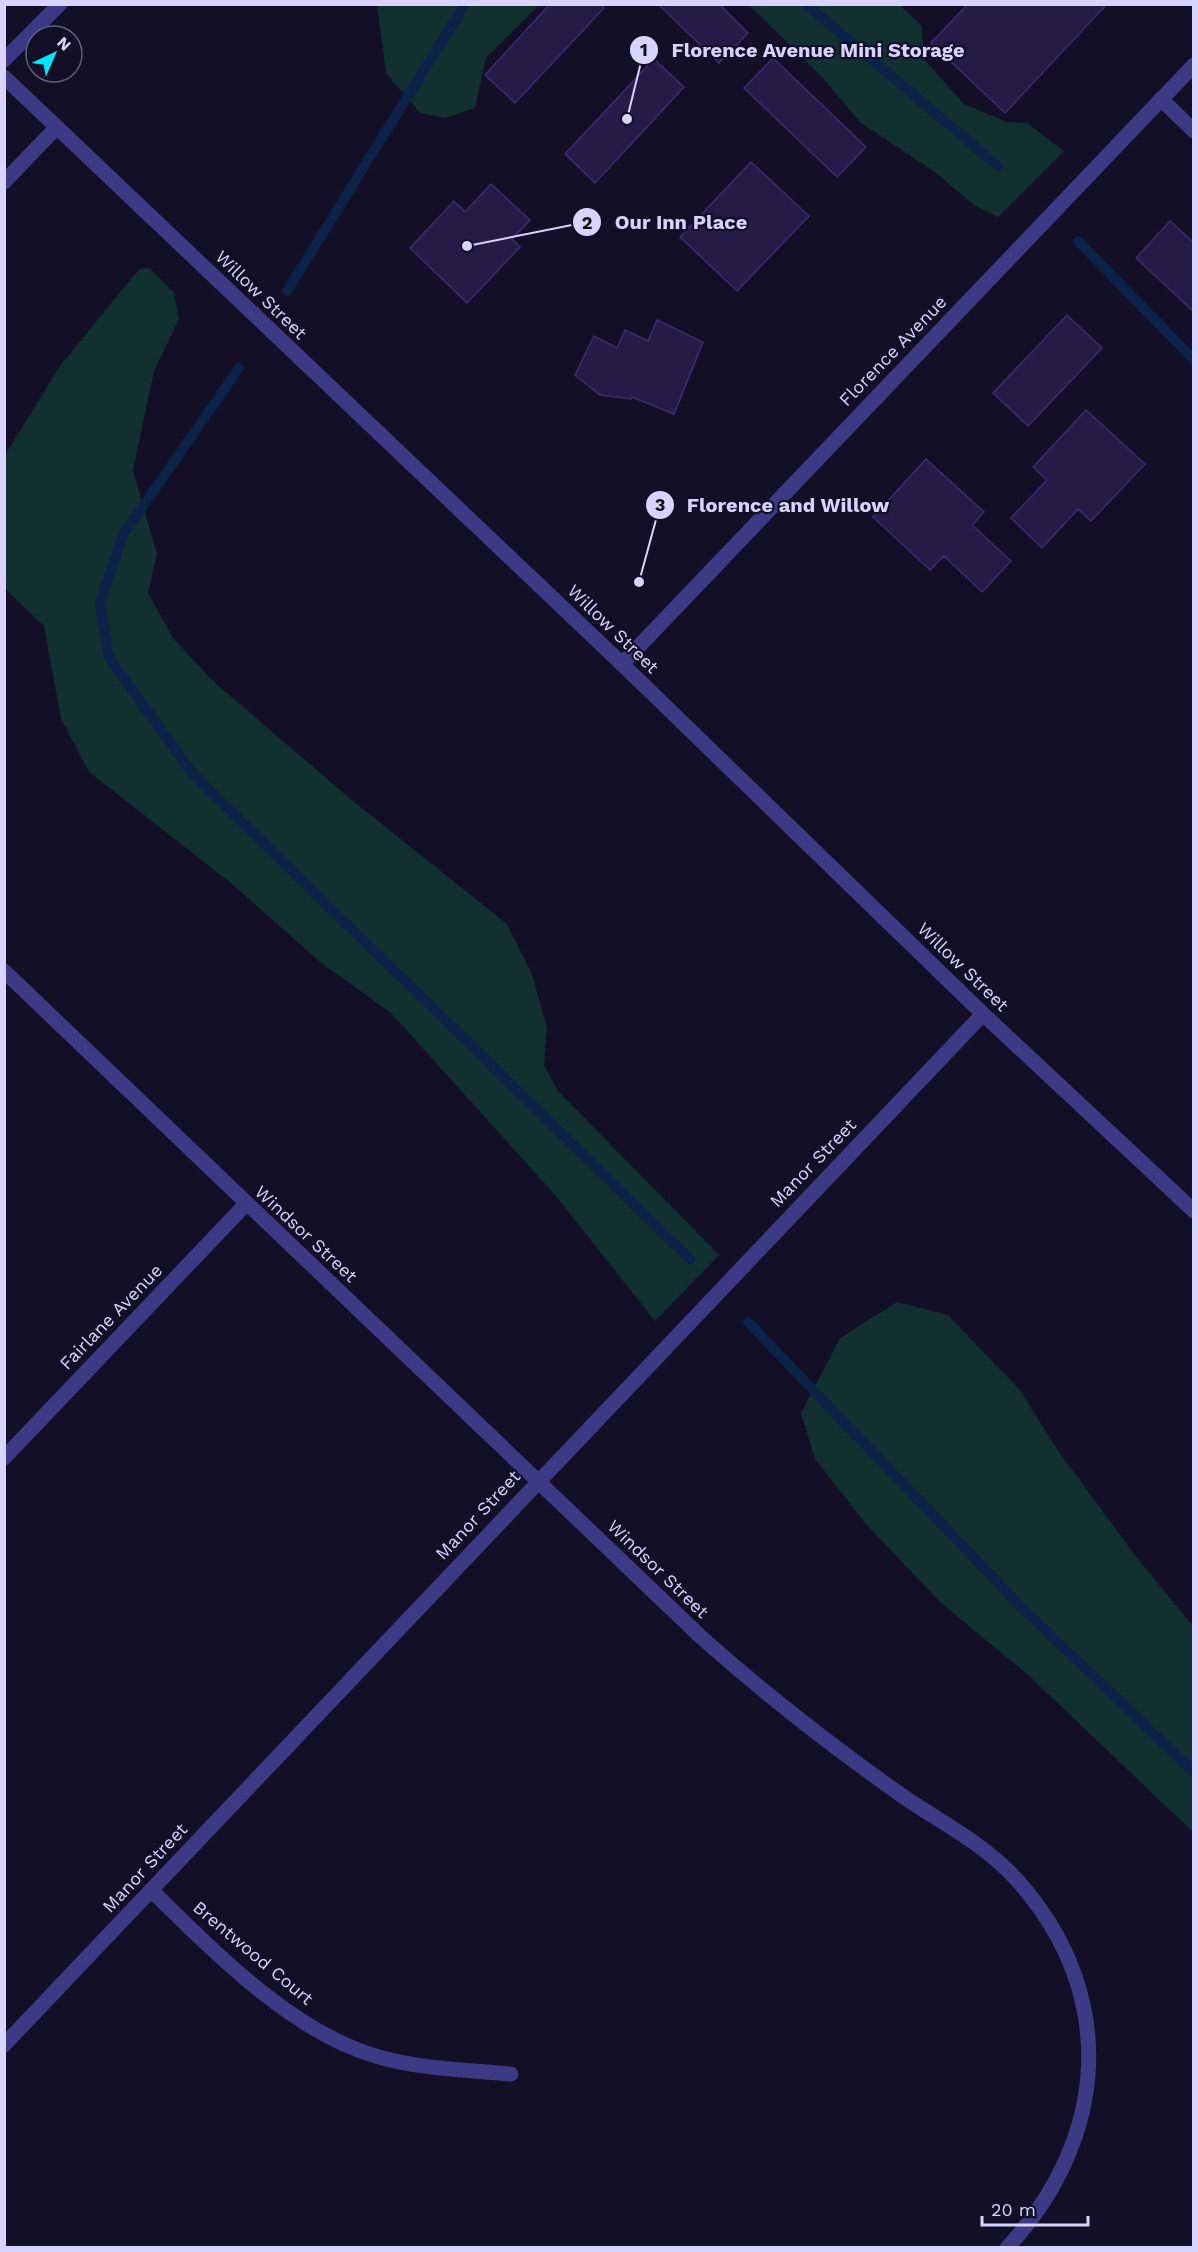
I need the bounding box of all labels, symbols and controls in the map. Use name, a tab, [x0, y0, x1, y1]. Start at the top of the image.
north arrow	[24, 24, 84, 84]
callout: Florence Avenue Mini Storage	[629, 31, 977, 69]
text: N	[53, 33, 75, 55]
text: Florence Avenue Mini Storage	[671, 38, 965, 62]
text: 1	[640, 39, 648, 60]
callout: Our Inn Place	[572, 203, 759, 241]
text: Our Inn Place	[615, 210, 747, 234]
text: 2	[582, 212, 592, 233]
street label: Willow Street	[211, 246, 312, 344]
street label: Florence Avenue	[835, 291, 951, 410]
callout: Florence and Willow	[645, 486, 901, 524]
text: Florence and Willow	[687, 493, 889, 517]
text: 3	[655, 494, 665, 515]
street label: Willow Street	[563, 580, 664, 678]
street label: Willow Street	[913, 918, 1014, 1016]
street label: Manor Street	[765, 1114, 860, 1211]
street label: Windsor Street	[251, 1181, 362, 1287]
street label: Fairlane Avenue	[55, 1259, 166, 1374]
street label: Manor Street	[431, 1465, 525, 1564]
street label: Windsor Street	[604, 1515, 713, 1622]
street label: Manor Street	[98, 1818, 192, 1917]
street label: Brentwood Court	[189, 1896, 318, 2009]
scale bar	[982, 2189, 1088, 2227]
text: 20 m	[991, 2199, 1036, 2220]

